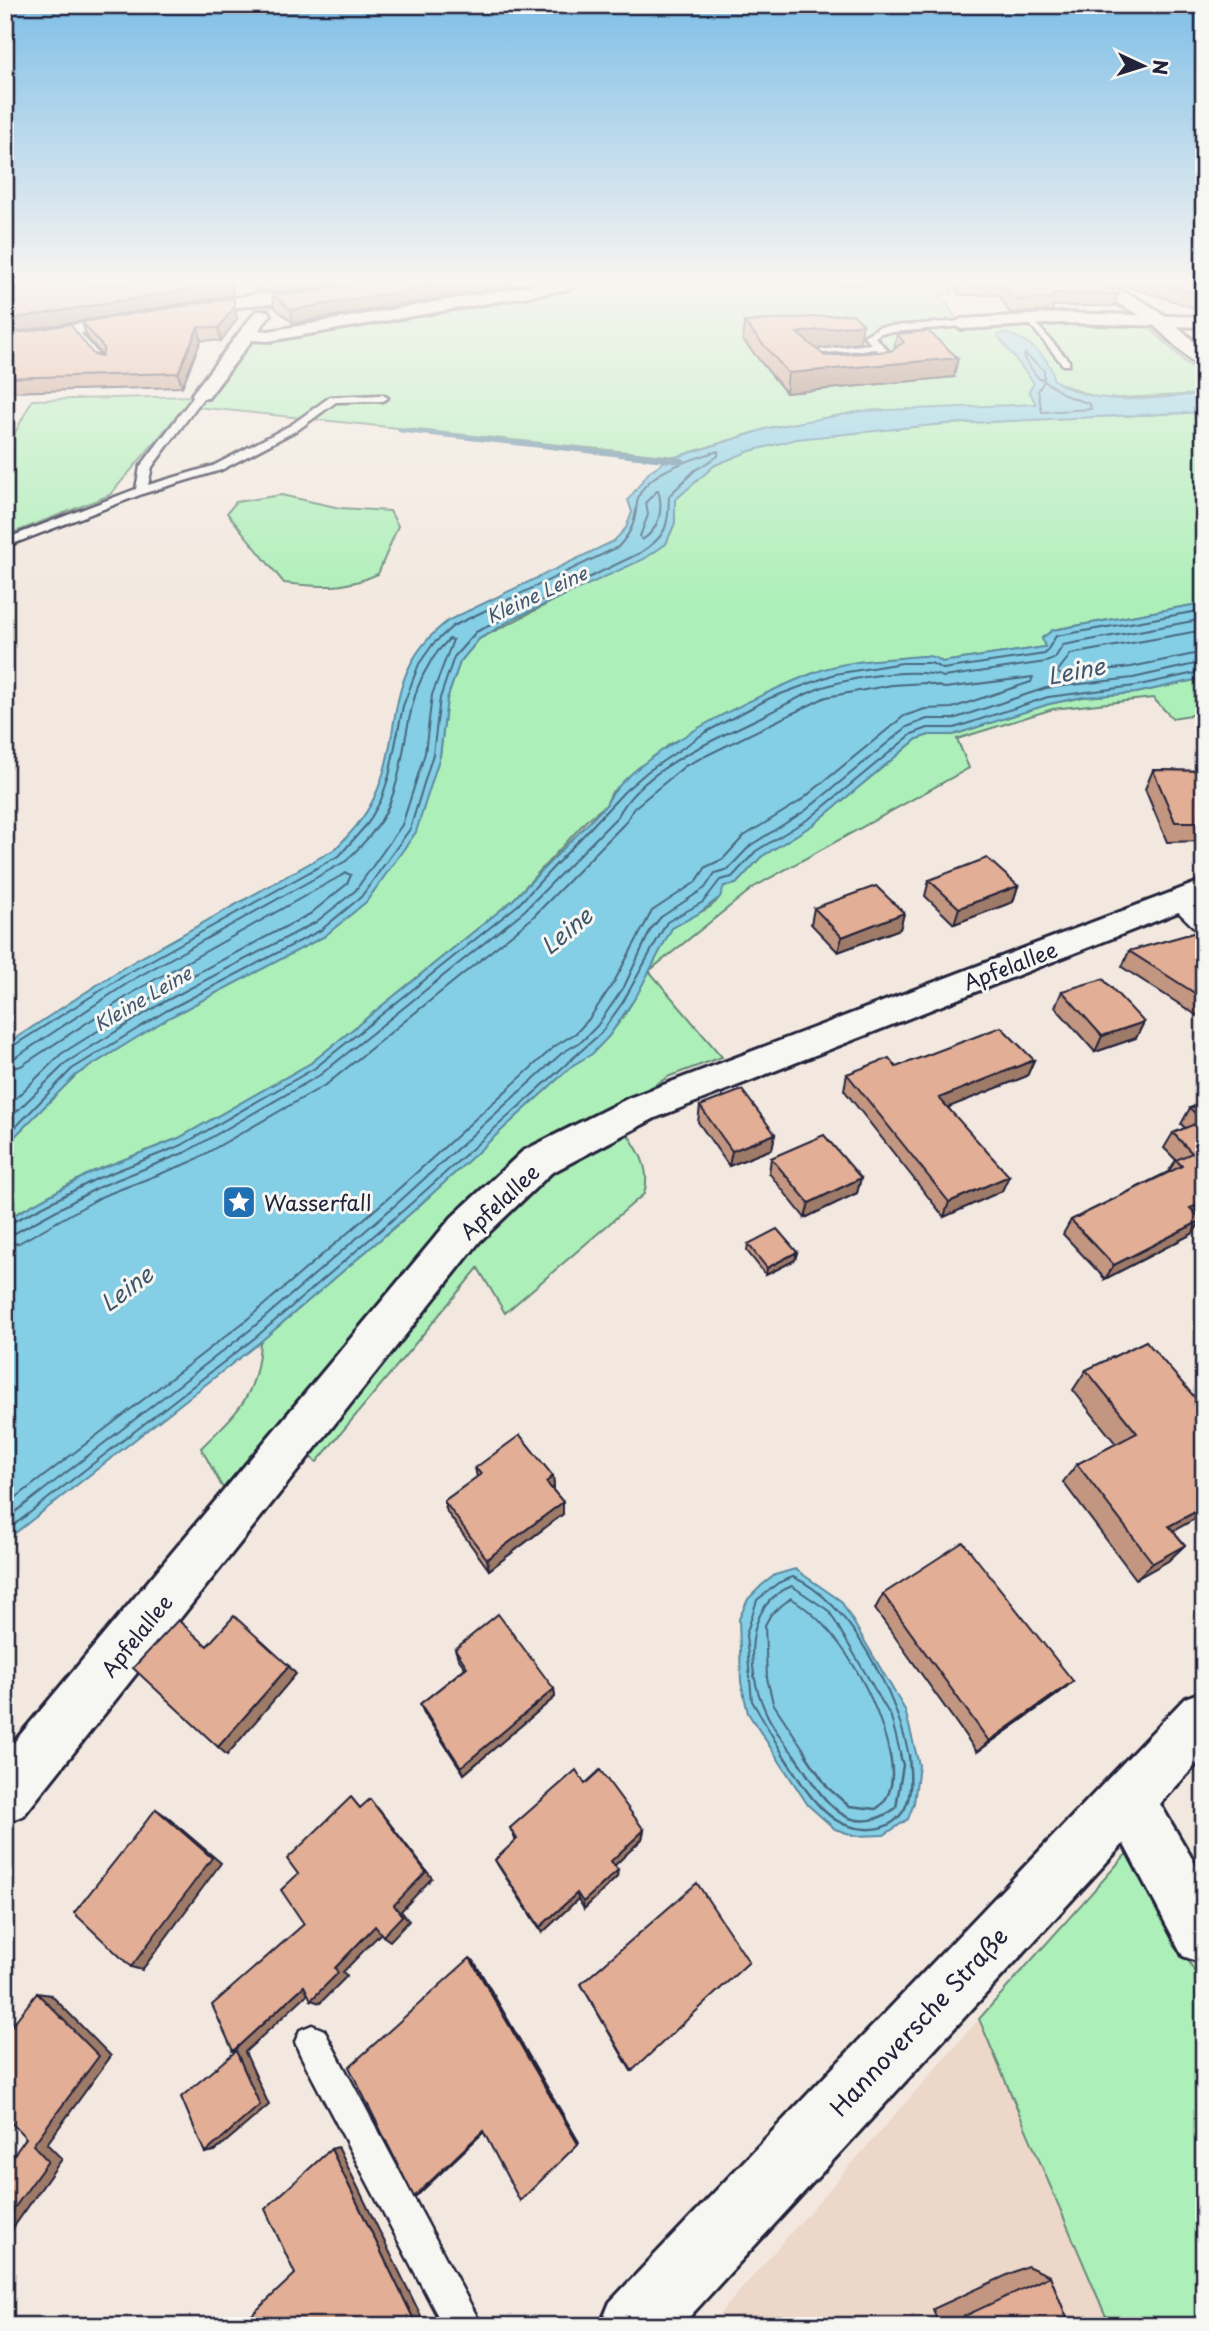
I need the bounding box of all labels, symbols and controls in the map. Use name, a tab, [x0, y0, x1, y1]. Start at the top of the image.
north arrow	[1108, 32, 1178, 102]
text: N	[1146, 59, 1175, 76]
water label: Kleine Leine	[481, 558, 592, 630]
water label: Leine	[1044, 647, 1109, 693]
water label: Leine	[532, 897, 600, 962]
street label: Apfelallee	[958, 932, 1062, 998]
water label: Kleine Leine	[88, 958, 197, 1037]
street label: Apfelallee	[452, 1156, 546, 1246]
place icon: Wasserfall	[220, 1183, 258, 1221]
place label: Wasserfall	[264, 1186, 371, 1218]
water label: Leine	[92, 1256, 161, 1319]
street label: Apfelallee	[93, 1587, 179, 1683]
street label: Hannoversche Straße	[821, 1918, 1015, 2124]

